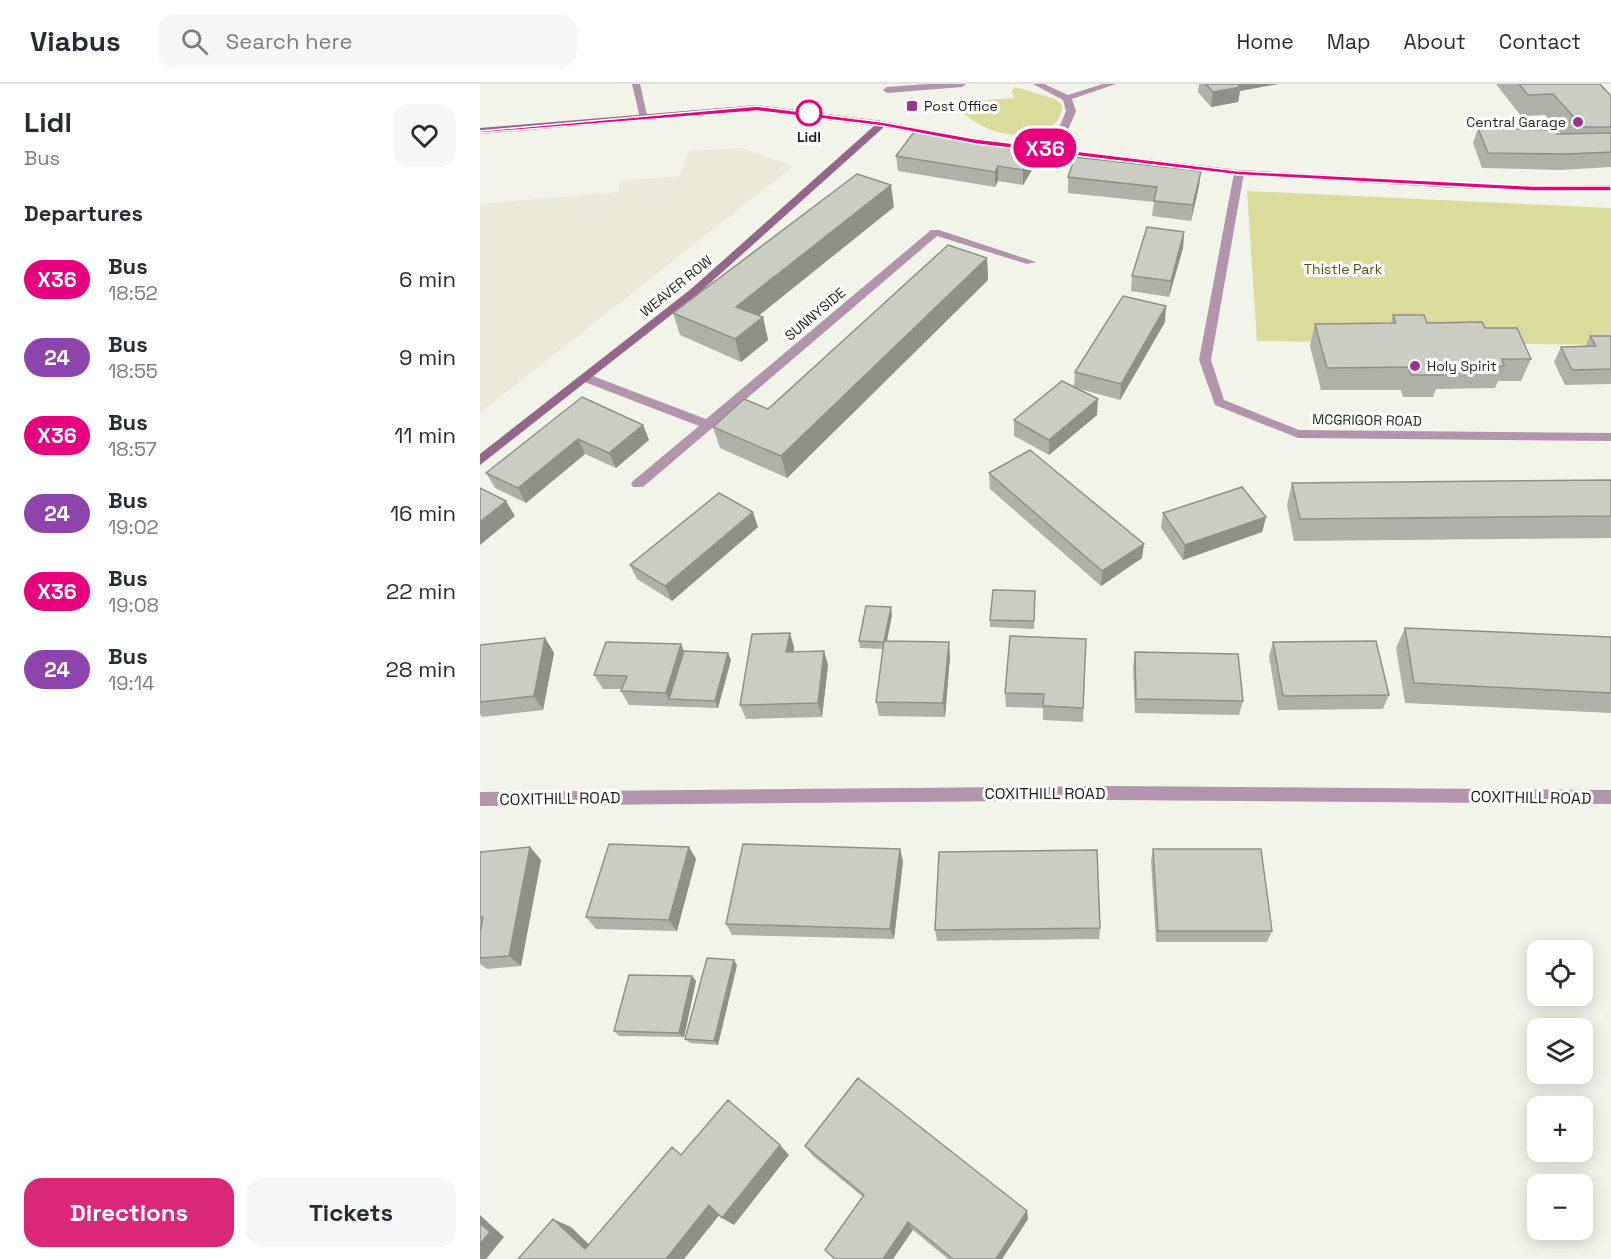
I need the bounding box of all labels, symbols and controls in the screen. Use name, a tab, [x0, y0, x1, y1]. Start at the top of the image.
search box	[157, 14, 577, 68]
text: Viabus	[30, 23, 121, 59]
icon: search	[178, 25, 211, 58]
text: Search here	[226, 27, 353, 55]
text: Home	[1236, 28, 1294, 55]
text: Map	[1327, 28, 1371, 55]
text: About	[1404, 28, 1466, 55]
text: Contact	[1499, 28, 1581, 55]
place label: Post Office	[924, 97, 998, 115]
marker: Post Office	[905, 99, 919, 113]
marker: Lidl	[796, 100, 822, 126]
text: Lidl	[24, 104, 72, 140]
button: heart	[393, 104, 456, 167]
place label: Central Garage	[1466, 113, 1566, 131]
marker: Central Garage	[1571, 115, 1585, 129]
place label: Lidl	[797, 128, 821, 146]
line badge: X36	[1010, 128, 1080, 168]
text: X36	[1025, 135, 1065, 162]
text: Bus	[24, 145, 60, 171]
text: Departures	[24, 199, 143, 227]
street label: WEAVER ROW	[636, 251, 716, 321]
text: Bus	[108, 252, 148, 280]
park label: Thistle Park	[1304, 260, 1383, 278]
text: 6 min	[399, 265, 456, 293]
text: X36	[37, 266, 77, 293]
text: 18:52	[108, 280, 158, 306]
street label: SUNNYSIDE	[781, 283, 849, 345]
text: Bus	[108, 330, 148, 358]
text: 9 min	[399, 343, 456, 371]
text: 24	[44, 344, 70, 371]
place label: Holy Spirit	[1427, 357, 1497, 375]
text: 18:55	[108, 358, 158, 384]
marker: Holy Spirit	[1408, 359, 1422, 373]
text: Bus	[108, 408, 148, 436]
street label: MCGRIGOR ROAD	[1312, 410, 1422, 430]
text: 11 min	[394, 421, 456, 449]
text: X36	[37, 422, 77, 449]
text: 18:57	[108, 436, 157, 462]
text: Bus	[108, 486, 148, 514]
text: 16 min	[390, 499, 456, 527]
text: 24	[44, 500, 70, 527]
text: 19:02	[108, 514, 159, 540]
text: Bus	[108, 564, 148, 592]
text: 22 min	[386, 577, 456, 605]
text: X36	[37, 578, 77, 605]
text: 19:08	[108, 592, 159, 618]
text: Bus	[108, 642, 148, 670]
text: 28 min	[386, 655, 456, 683]
text: 24	[44, 656, 70, 683]
text: 19:14	[108, 670, 155, 696]
street label: COXITHILL ROAD	[984, 783, 1106, 804]
street label: COXITHILL ROAD	[1470, 786, 1592, 809]
street label: COXITHILL ROAD	[499, 787, 621, 810]
map controls	[1527, 940, 1593, 1240]
button: locate	[1527, 940, 1593, 1006]
button: layers	[1527, 1018, 1593, 1084]
button: +	[1527, 1096, 1593, 1162]
button: −	[1527, 1174, 1593, 1240]
button: Directions	[24, 1178, 234, 1247]
button: Tickets	[246, 1178, 456, 1247]

